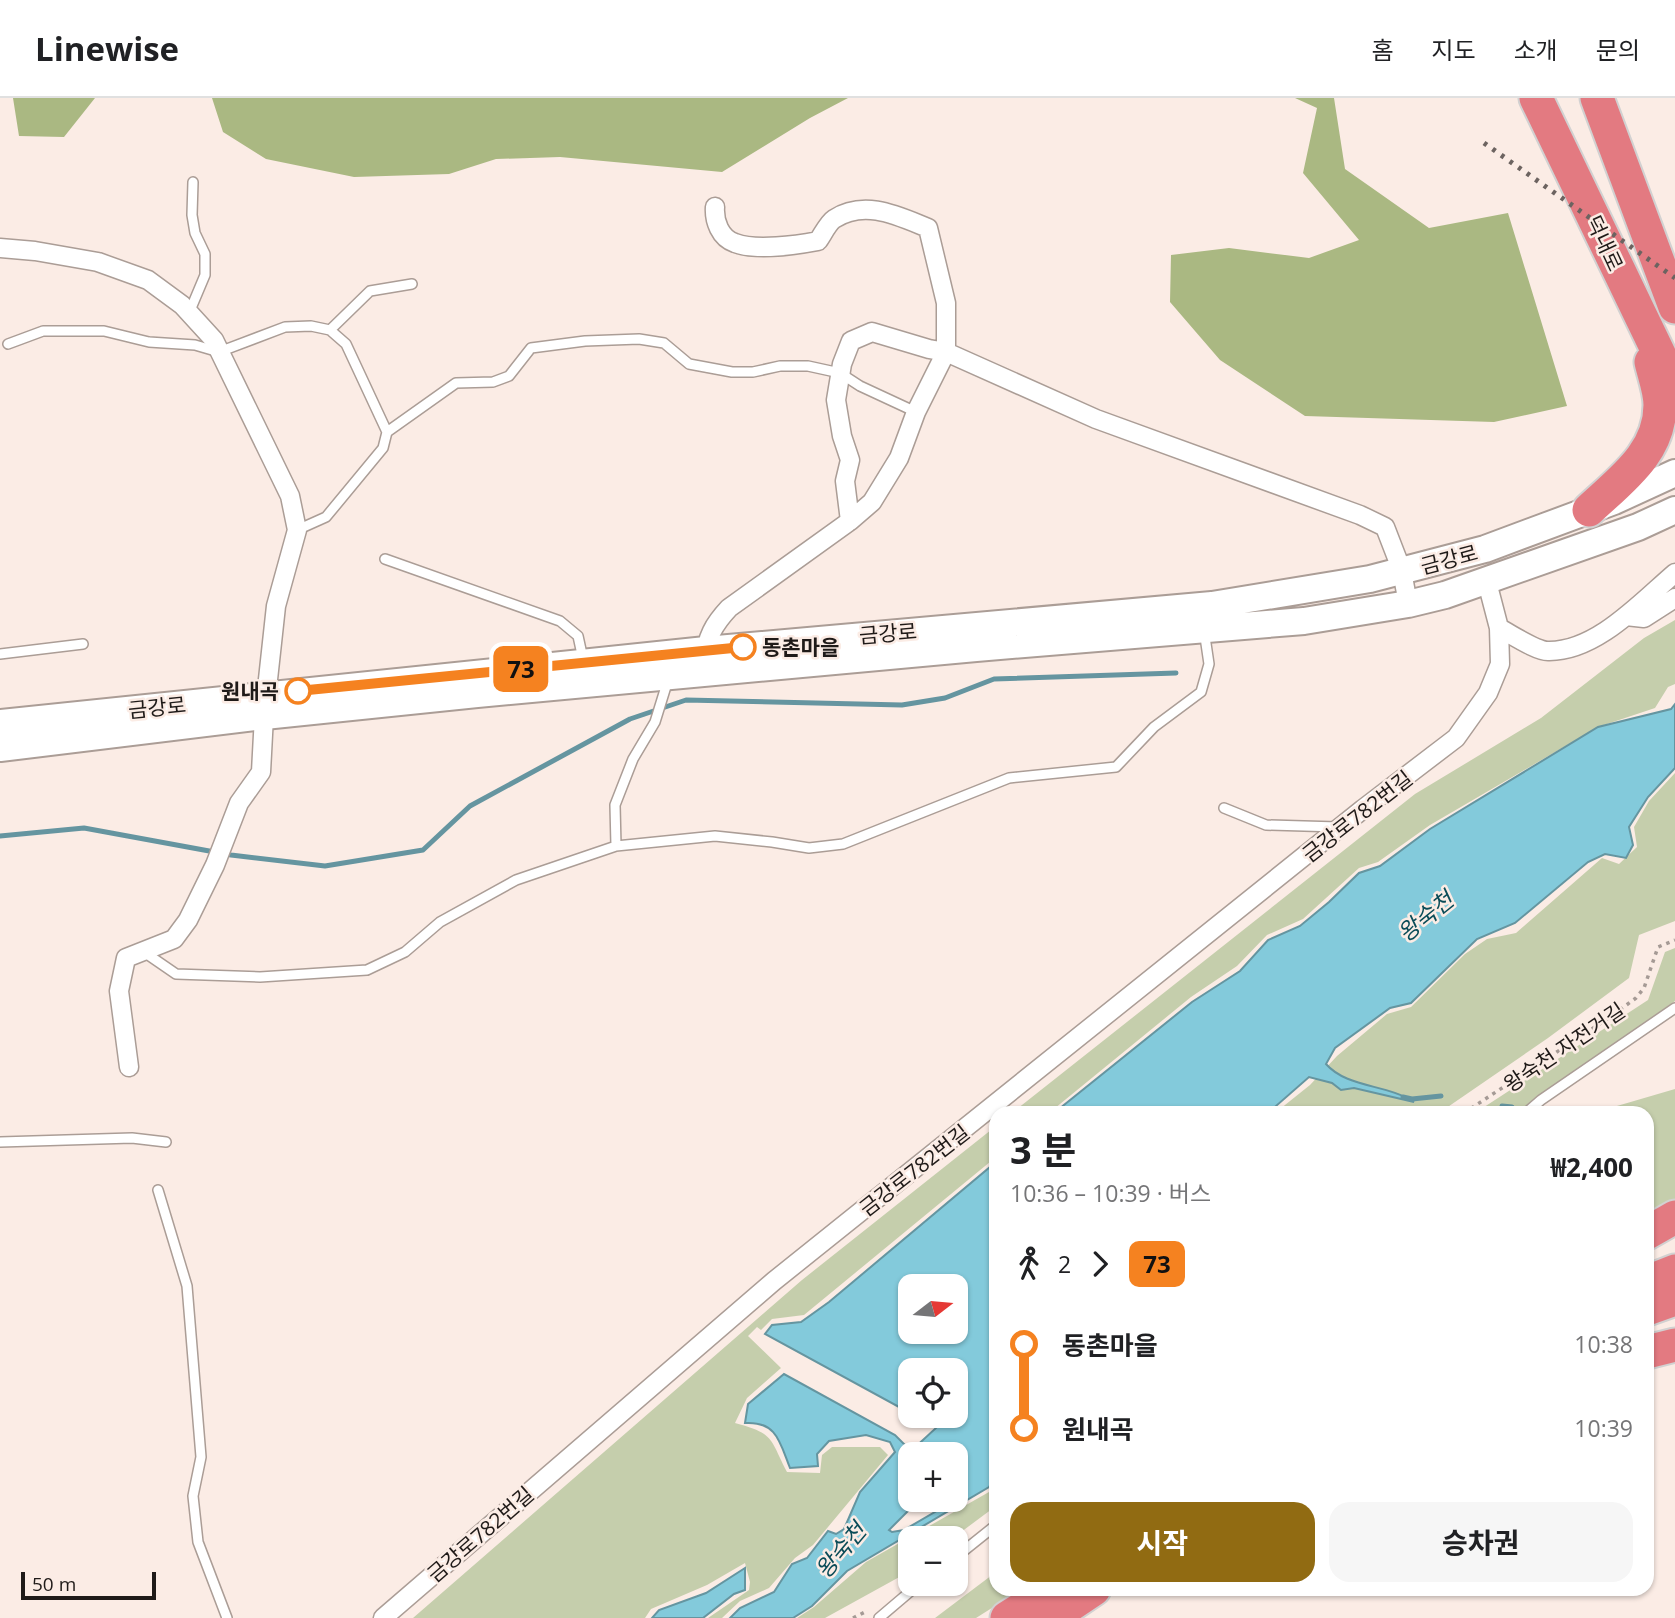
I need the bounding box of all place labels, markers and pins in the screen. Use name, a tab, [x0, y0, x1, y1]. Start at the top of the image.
place label: 동촌마을	[762, 633, 839, 661]
marker: 동촌마을	[730, 634, 756, 660]
place label: 원내곡	[221, 677, 279, 705]
marker: 원내곡	[285, 678, 311, 704]

